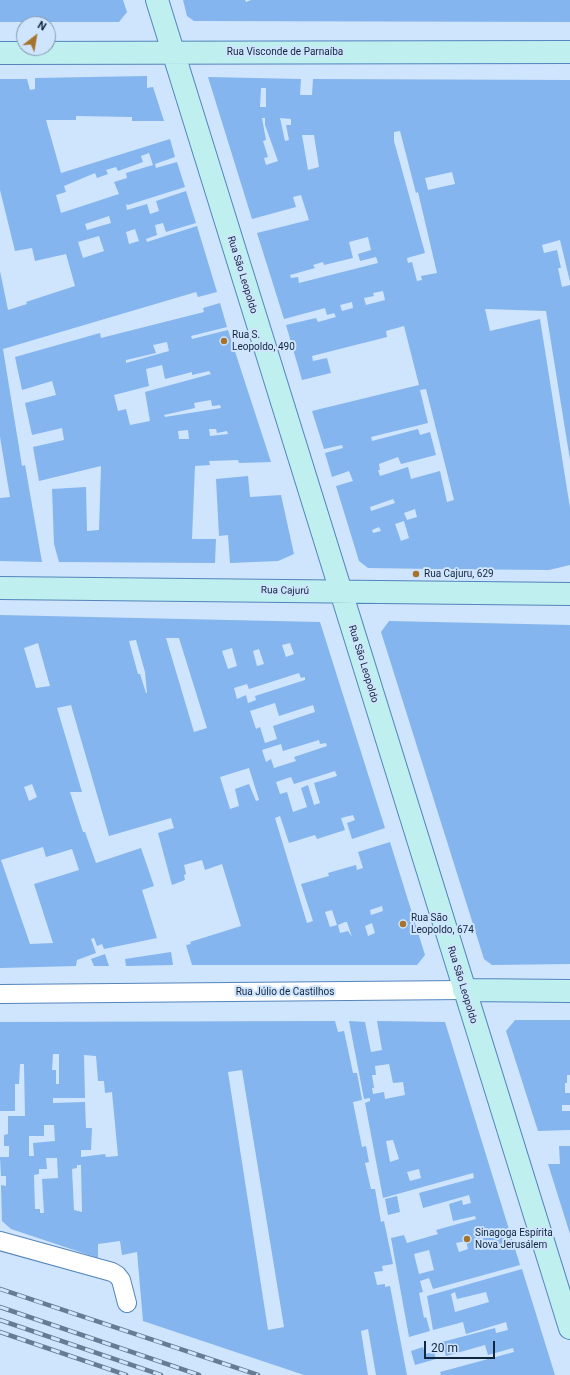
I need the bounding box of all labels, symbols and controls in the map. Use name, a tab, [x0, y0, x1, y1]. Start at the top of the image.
north arrow	[16, 16, 56, 56]
text: N	[35, 19, 49, 34]
street label: Rua Visconde de Parnaíba	[227, 46, 343, 58]
street label: Rua São Leopoldo	[224, 235, 260, 315]
place label: Rua S. Leopoldo, 490	[232, 329, 295, 352]
marker: Rua S. Leopoldo, 490	[219, 336, 229, 346]
place label: Rua Cajuru, 629	[424, 568, 494, 580]
marker: Rua Cajuru, 629	[411, 569, 421, 579]
street label: Rua Cajurú	[261, 585, 309, 597]
street label: Rua São Leopoldo	[345, 624, 381, 704]
place label: Rua São Leopoldo, 674	[411, 912, 474, 936]
marker: Rua São Leopoldo, 674	[398, 919, 408, 929]
street label: Rua São Leopoldo	[444, 945, 480, 1025]
street label: Rua Júlio de Castilhos	[236, 986, 334, 998]
place label: Sinagoga Espírita Nova Jerusálem	[475, 1227, 553, 1250]
marker: Sinagoga Espírita Nova Jerusálem	[462, 1234, 472, 1244]
scale bar	[426, 1333, 497, 1359]
text: 20 m	[431, 1341, 458, 1355]

